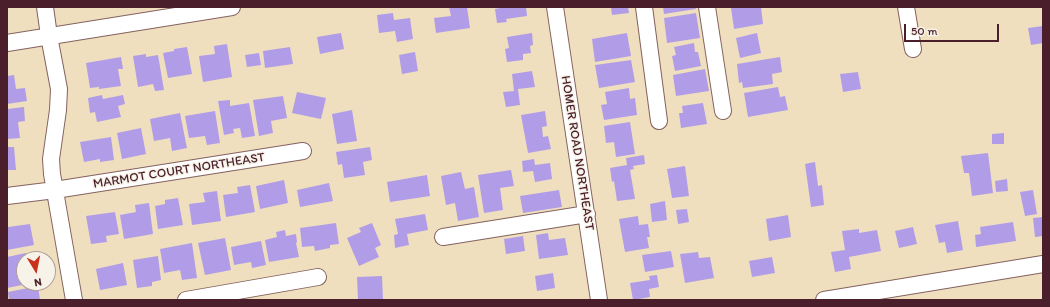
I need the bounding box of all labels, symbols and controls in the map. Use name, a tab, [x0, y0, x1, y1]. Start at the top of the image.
scale bar	[906, 16, 1001, 42]
text: 50 m	[911, 24, 937, 38]
street label: HOMER ROAD NORTHEAST	[557, 74, 597, 232]
street label: MARMOT COURT NORTHEAST	[92, 150, 266, 192]
north arrow	[16, 251, 56, 291]
text: N	[33, 275, 43, 289]

